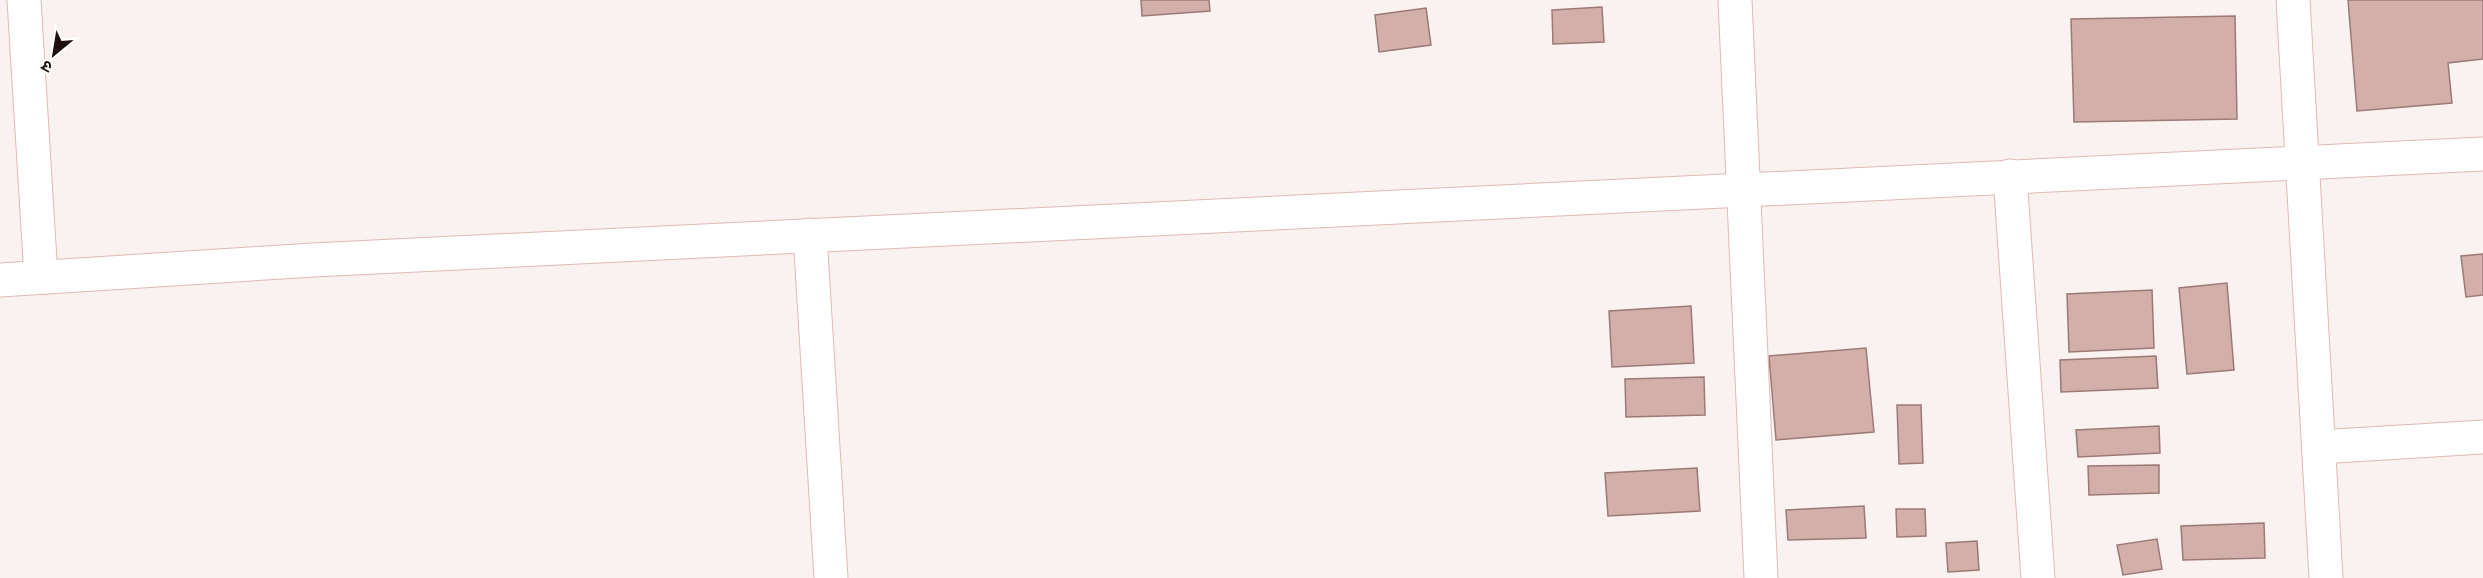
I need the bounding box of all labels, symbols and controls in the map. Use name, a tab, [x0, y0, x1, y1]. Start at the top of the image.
north arrow	[24, 24, 84, 84]
text: उ	[37, 54, 57, 78]

